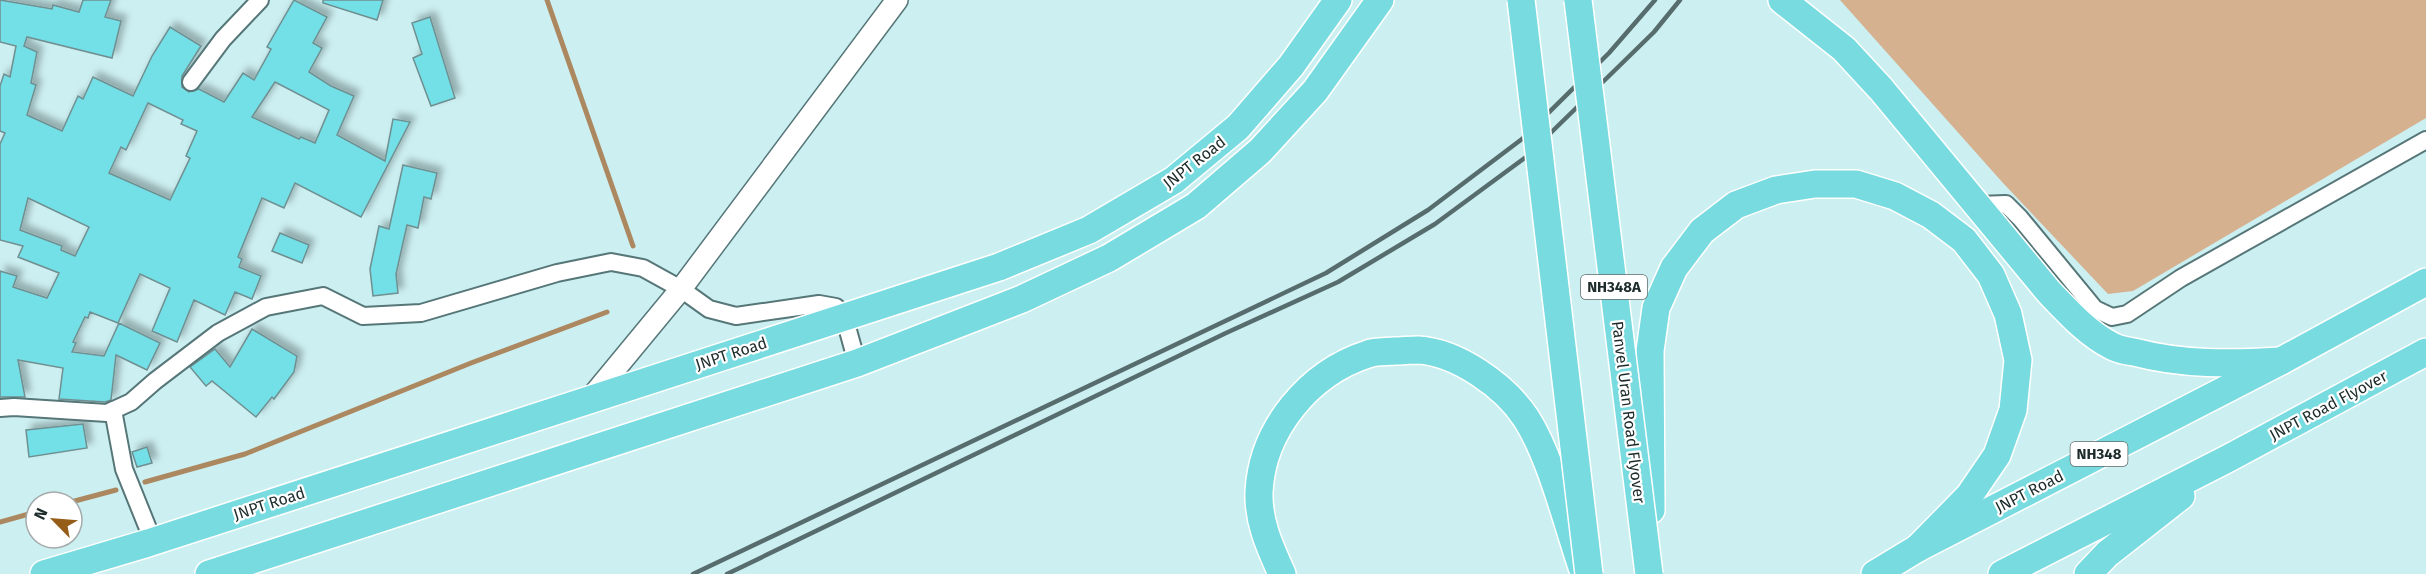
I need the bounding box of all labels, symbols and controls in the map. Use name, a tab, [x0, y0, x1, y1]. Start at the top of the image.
street label: JNPT Road	[1159, 132, 1229, 193]
road number: NH348A	[1581, 275, 1647, 299]
street label: Panvel Uran Road Flyover	[1608, 320, 1649, 505]
street label: JNPT Road	[693, 333, 769, 374]
street label: JNPT Road Flyover	[2266, 366, 2391, 444]
road number: NH348	[2070, 442, 2128, 466]
street label: JNPT Road	[1992, 466, 2067, 517]
street label: JNPT Road	[231, 483, 307, 524]
north arrow	[24, 490, 84, 550]
text: N	[30, 505, 52, 523]

